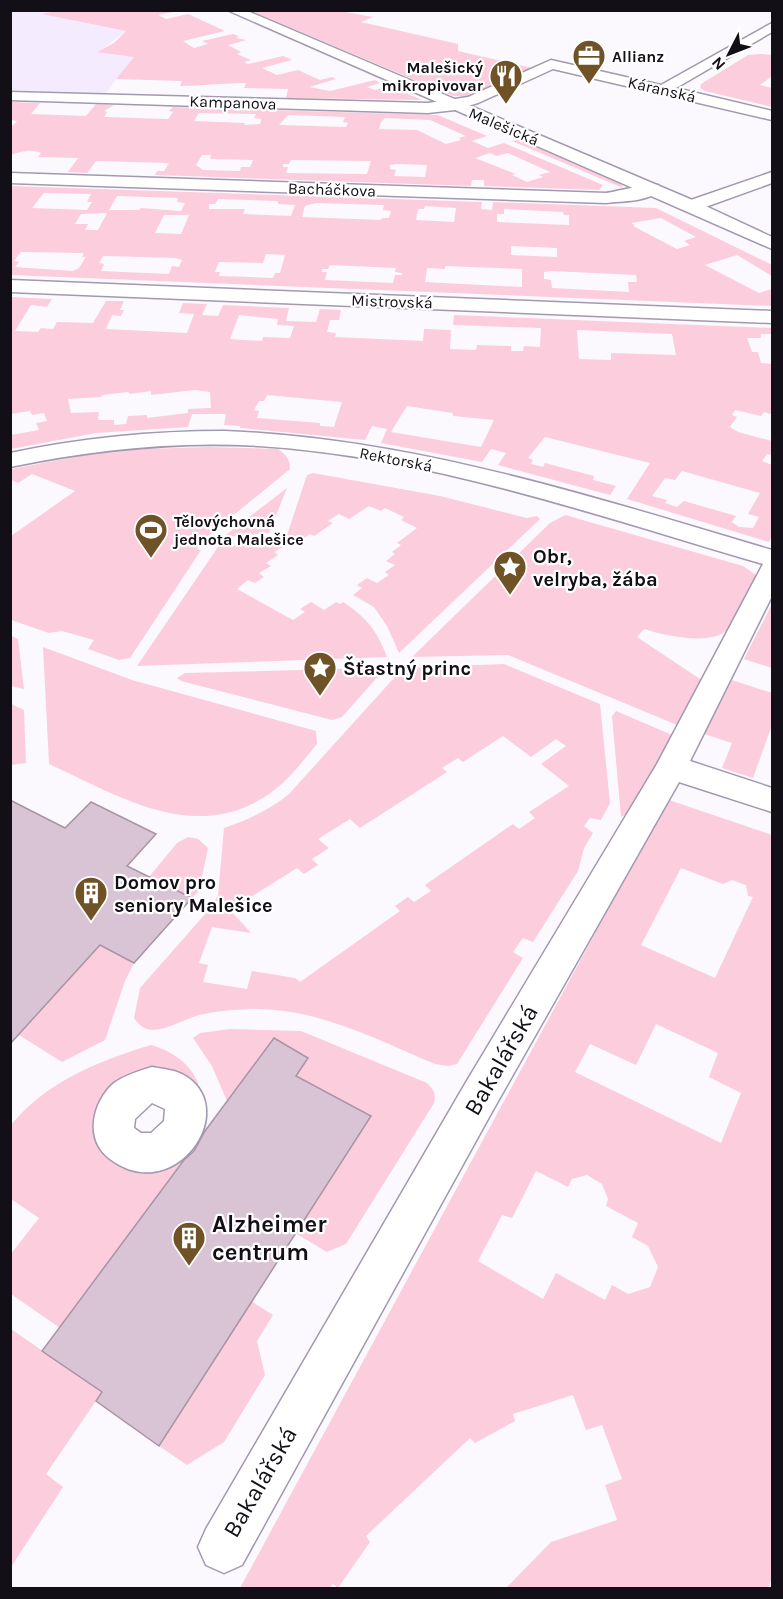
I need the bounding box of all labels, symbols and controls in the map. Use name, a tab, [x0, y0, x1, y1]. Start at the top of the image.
north arrow	[699, 24, 759, 84]
office icon: Allianz	[571, 38, 607, 85]
place label: Allianz	[612, 47, 664, 66]
text: N	[707, 53, 729, 74]
place label: Malešický mikropivovar	[381, 58, 484, 95]
restaurant icon: Malešický mikropivovar	[488, 58, 524, 105]
street label: Káranská	[626, 72, 698, 107]
street label: Kampanova	[189, 91, 277, 114]
street label: Malešická	[466, 103, 542, 150]
street label: Bacháčkova	[288, 178, 376, 201]
street label: Mistrovská	[351, 291, 433, 312]
street label: Rektorská	[358, 443, 434, 476]
sports icon: Tělovýchovná jednota Malešice	[133, 512, 169, 559]
place label: Tělovýchovná jednota Malešice	[172, 512, 304, 549]
place label: Obr, velryba, žába	[533, 545, 658, 591]
place icon: Obr, velryba, žába	[492, 549, 528, 596]
place icon: Šťastný princ	[302, 650, 338, 697]
place label: Šťastný princ	[343, 655, 471, 680]
place label: Domov pro seniory Malešice	[114, 871, 273, 917]
building icon: Domov pro seniory Malešice	[73, 875, 109, 922]
street label: Bakalářská	[458, 1000, 544, 1120]
place label: Alzheimer centrum	[212, 1210, 327, 1266]
building icon: Alzheimer centrum	[171, 1220, 207, 1267]
street label: Bakalářská	[217, 1422, 303, 1542]

